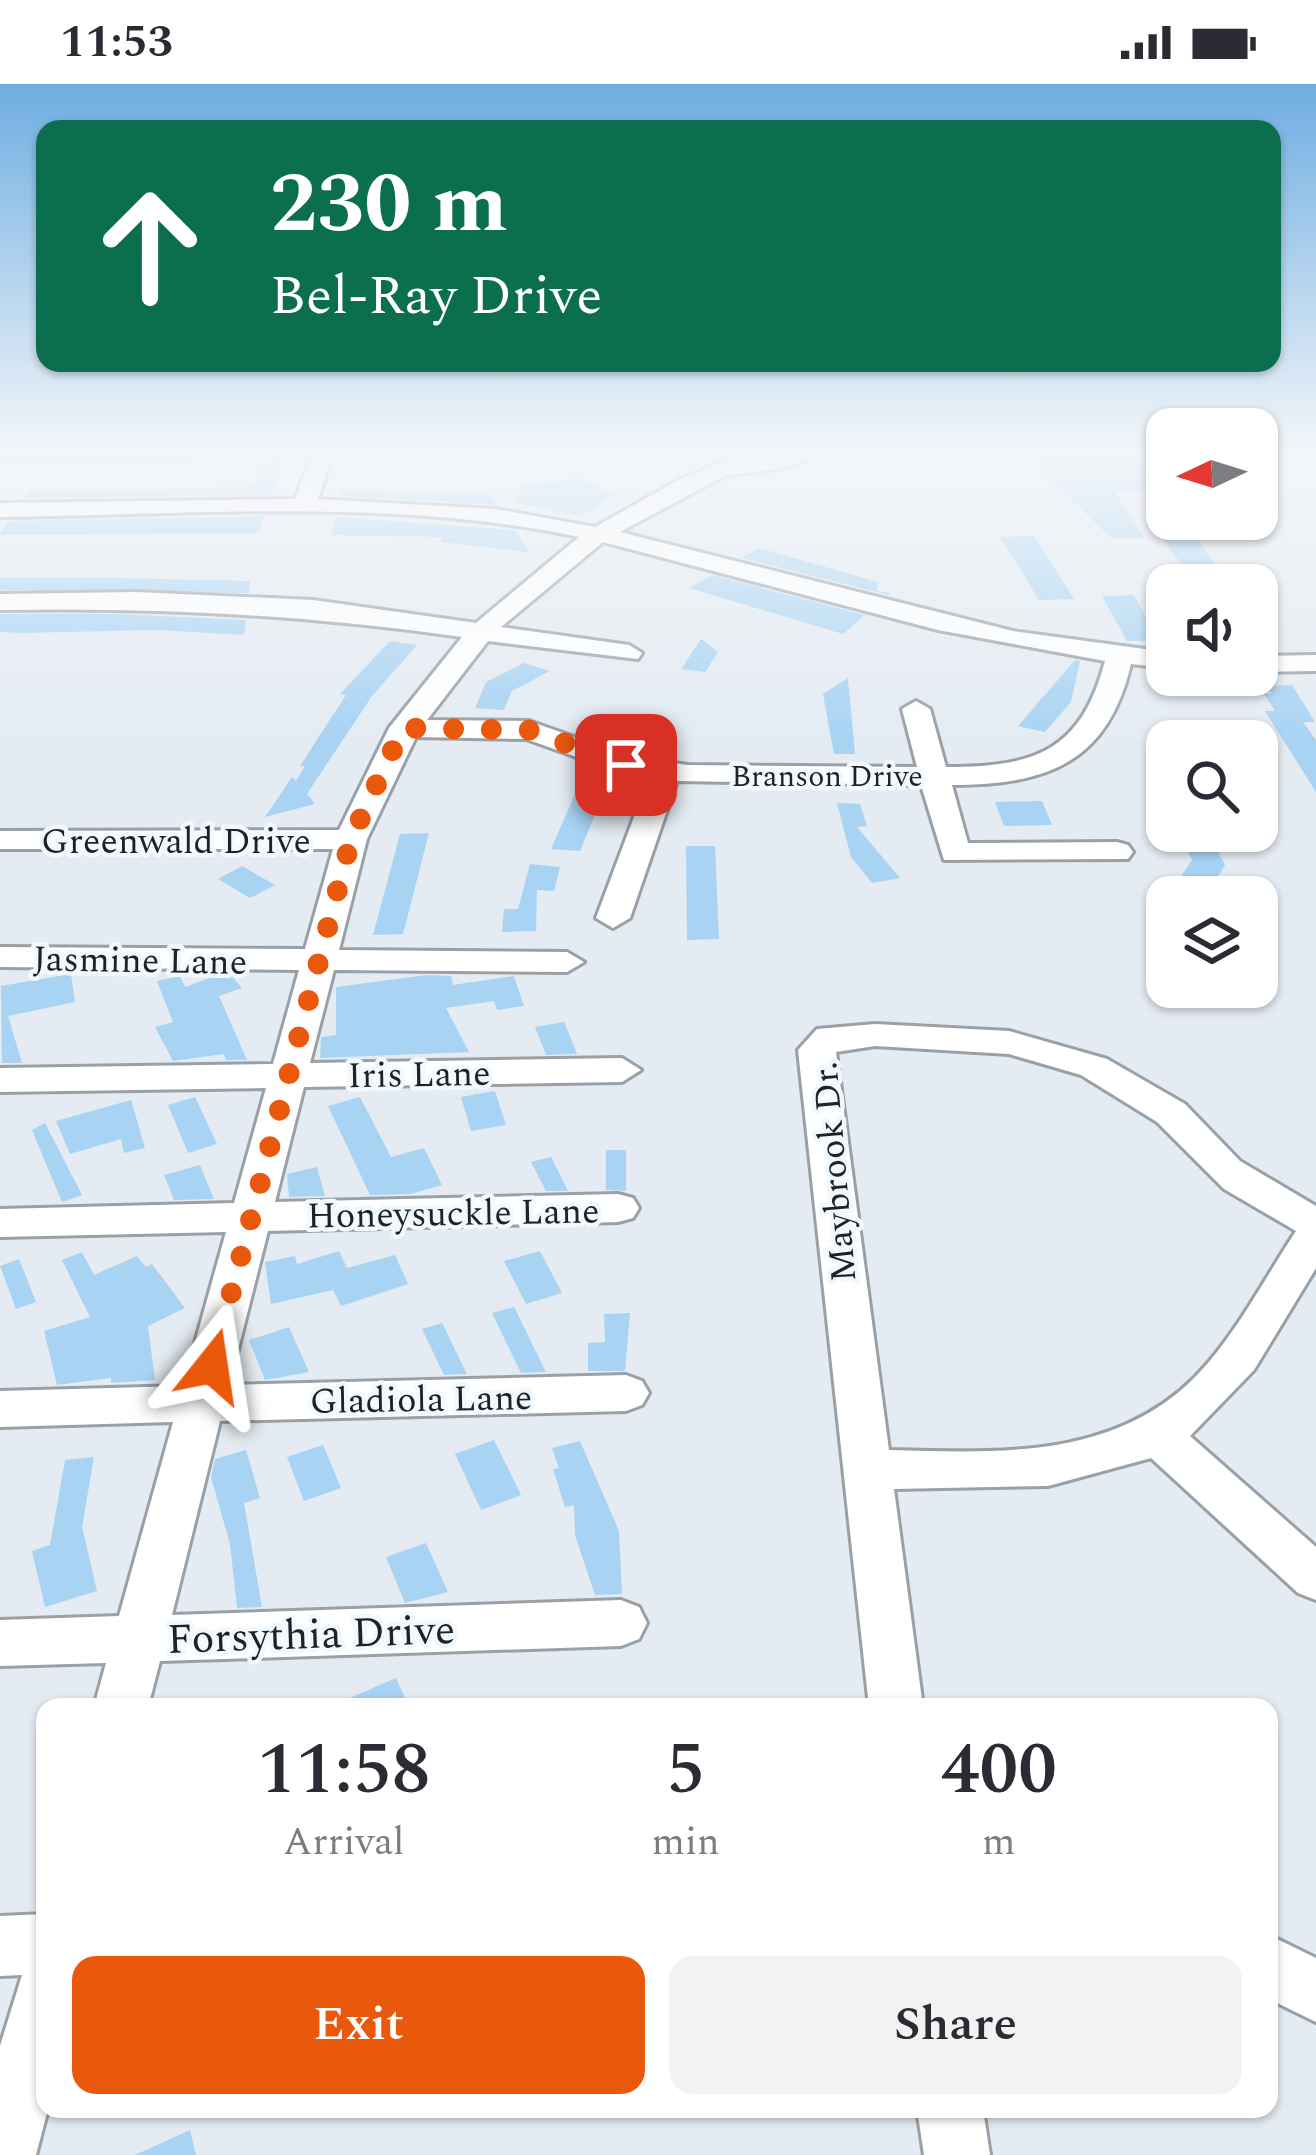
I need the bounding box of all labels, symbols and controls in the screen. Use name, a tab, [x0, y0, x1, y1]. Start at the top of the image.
text: 11:53	[60, 8, 173, 77]
text: 230 m	[270, 141, 508, 269]
icon: ahead	[72, 168, 228, 324]
text: Bel-Ray Drive	[270, 256, 602, 338]
north arrow	[1146, 408, 1278, 540]
map controls	[1146, 408, 1278, 1008]
button: sound	[1146, 564, 1278, 696]
pin	[575, 714, 677, 816]
button: search	[1146, 720, 1278, 852]
icon: arrive	[593, 732, 659, 798]
street label: Branson Drive	[731, 754, 923, 800]
street label: Greenwald Drive	[41, 815, 311, 870]
button: layers	[1146, 876, 1278, 1008]
street label: Jasmine Lane	[32, 932, 248, 991]
street label: Iris Lane	[347, 1047, 491, 1104]
street label: Maybrook Dr.	[798, 1059, 873, 1284]
street label: Honeysuckle Lane	[306, 1184, 600, 1245]
position arrow	[149, 1303, 275, 1429]
street label: Gladiola Lane	[309, 1371, 533, 1430]
street label: Forsythia Drive	[166, 1599, 456, 1672]
text: 11:58	[257, 1716, 430, 1825]
text: 5	[666, 1716, 705, 1825]
text: 400	[941, 1716, 1057, 1825]
text: Arrival	[283, 1813, 405, 1872]
text: min	[652, 1813, 720, 1872]
text: m	[982, 1813, 1016, 1872]
button: Exit	[72, 1956, 645, 2094]
button: Share	[669, 1956, 1242, 2094]

